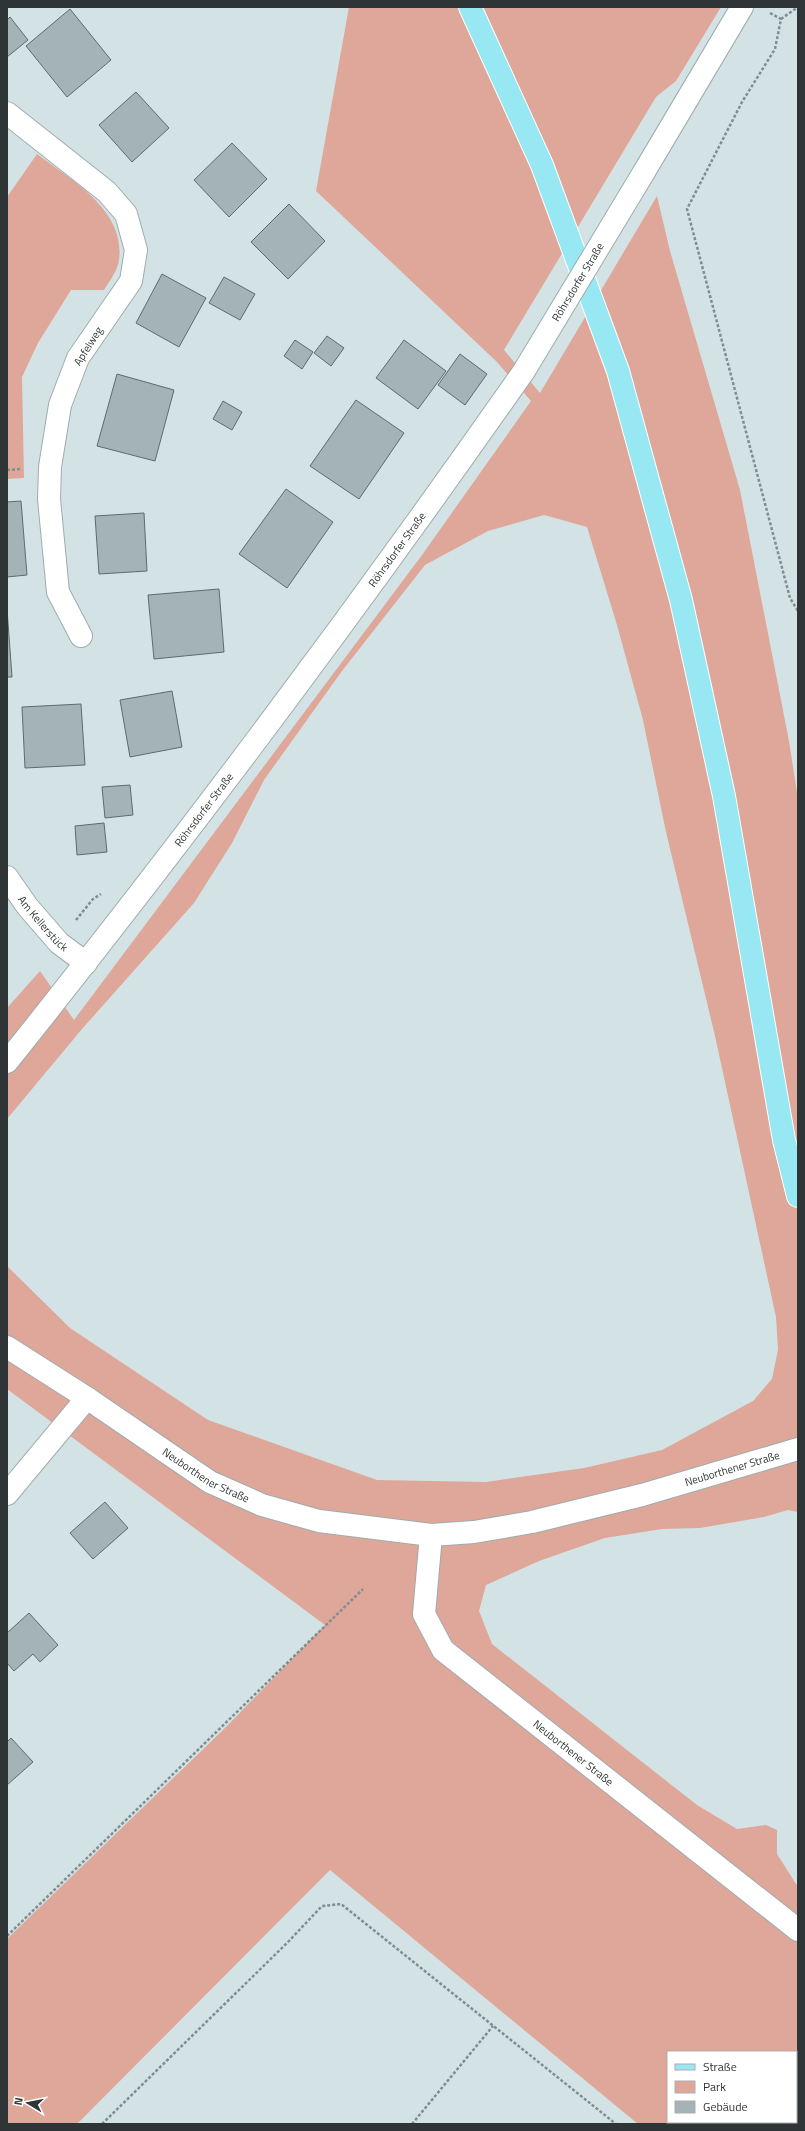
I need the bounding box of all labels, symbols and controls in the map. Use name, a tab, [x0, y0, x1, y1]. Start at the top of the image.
street label: Röhrsdorfer Straße	[548, 239, 608, 324]
street label: Apfelweg	[70, 323, 106, 369]
street label: Röhrsdorfer Straße	[364, 508, 430, 590]
street label: Röhrsdorfer Straße	[170, 769, 237, 850]
street label: Am Kellerstück	[14, 893, 72, 955]
street label: Neuborthener Straße	[159, 1444, 252, 1507]
street label: Neuborthener Straße	[683, 1447, 782, 1490]
street label: Neuborthener Straße	[530, 1716, 617, 1790]
legend	[667, 2051, 797, 2123]
text: Straße	[703, 2057, 737, 2076]
text: Park	[703, 2077, 726, 2096]
north arrow	[8, 2083, 48, 2123]
text: N	[10, 2096, 27, 2106]
text: Gebäude	[703, 2097, 748, 2116]

